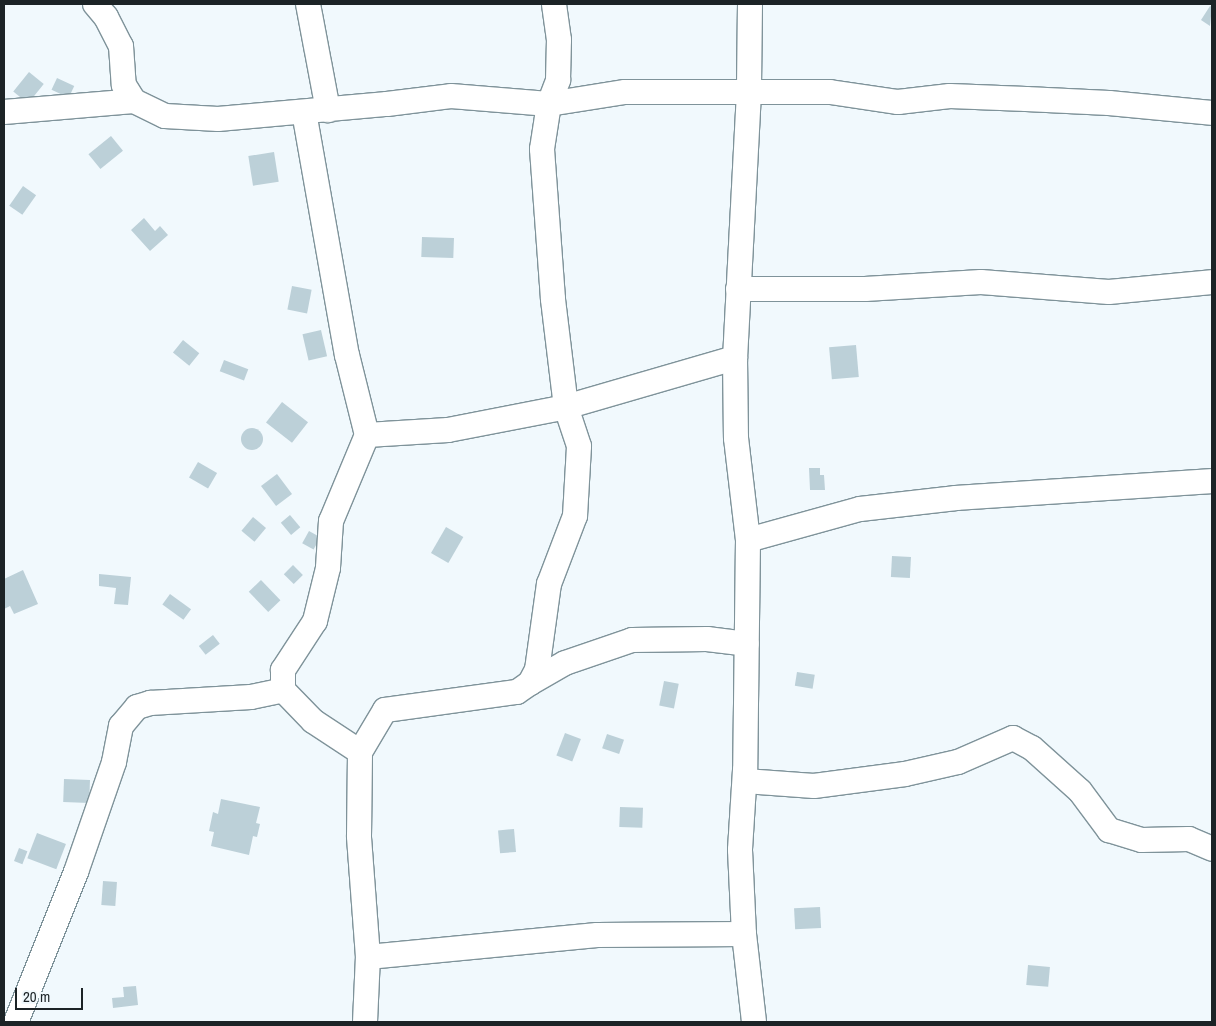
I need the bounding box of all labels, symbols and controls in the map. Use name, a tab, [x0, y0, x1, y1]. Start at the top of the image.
scale bar	[18, 978, 85, 1010]
text: 20 m	[23, 986, 50, 1007]

